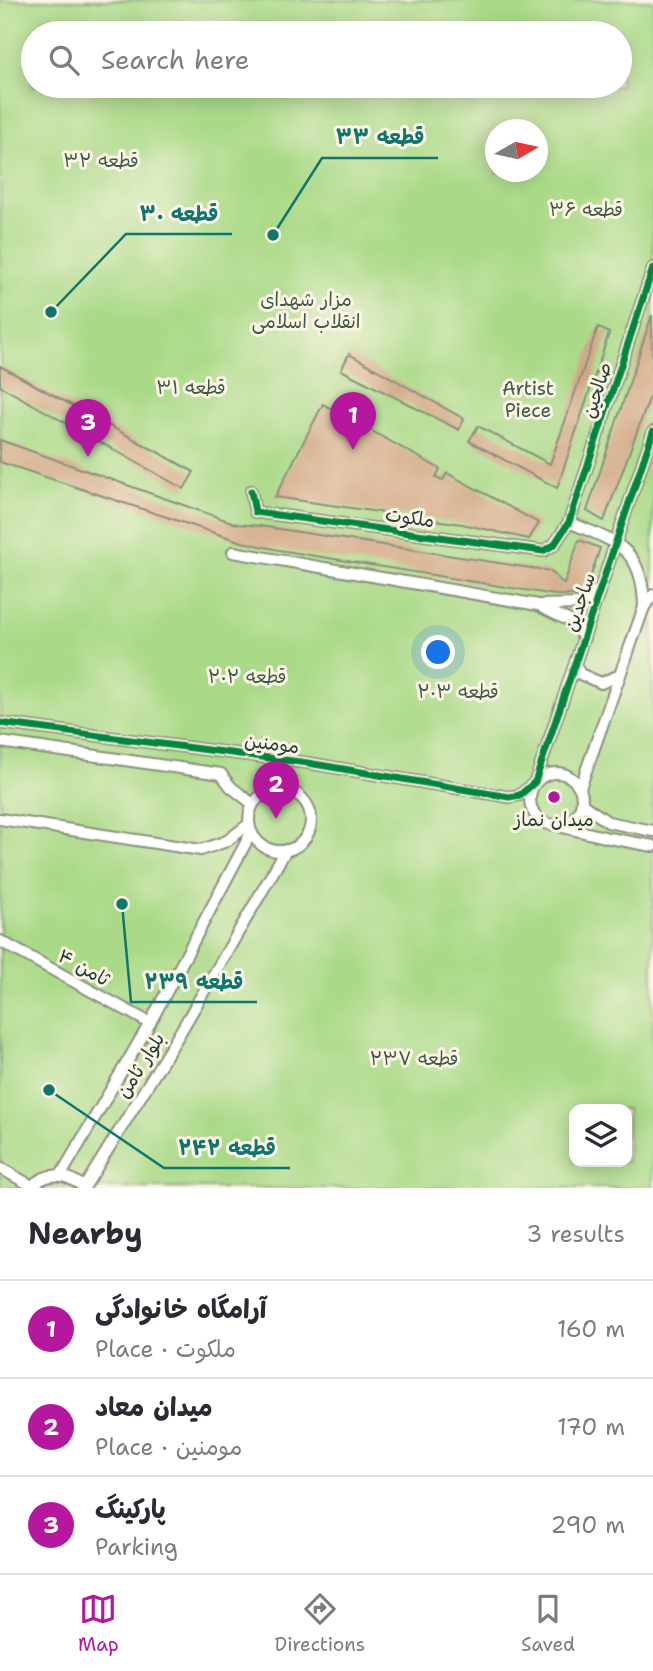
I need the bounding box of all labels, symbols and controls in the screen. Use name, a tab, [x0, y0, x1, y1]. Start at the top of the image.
search box	[21, 21, 632, 98]
icon: search	[45, 41, 83, 79]
text: Search here	[101, 42, 250, 77]
callout: قطعه ۳۳	[322, 116, 438, 158]
north arrow	[485, 119, 548, 182]
text: قطعه ۳۳	[336, 123, 424, 151]
park label: قطعه ۳۲	[63, 148, 139, 173]
callout: قطعه ۳۰	[126, 192, 232, 234]
park label: قطعه ۳۶	[549, 197, 623, 222]
text: قطعه ۳۰	[140, 200, 218, 228]
park label: مزار شهدای انقلاب اسلامی	[252, 287, 360, 334]
street label: صالحین	[576, 359, 617, 421]
park label: قطعه ۳۱	[156, 375, 226, 400]
park label: Artist Piece	[502, 376, 554, 423]
pin: 1	[330, 392, 376, 450]
pin: 3	[65, 399, 111, 457]
street label: ملکوت	[384, 502, 436, 533]
street label: ساجدین	[558, 569, 601, 635]
your location	[421, 635, 455, 669]
park label: قطعه ۲۰۲	[208, 664, 286, 689]
park label: قطعه ۲۰۳	[417, 679, 499, 704]
street label: مومنین	[243, 728, 301, 759]
pin: 2	[253, 761, 299, 819]
marker: میدان نماز	[546, 789, 562, 805]
place label: میدان نماز	[512, 807, 594, 832]
street label: ثامن ۴	[54, 943, 114, 992]
callout: قطعه ۲۳۹	[131, 960, 257, 1002]
text: قطعه ۲۳۹	[145, 968, 243, 996]
street label: بلوار ثامن	[111, 1028, 170, 1103]
park label: قطعه ۲۳۷	[370, 1046, 458, 1071]
map controls	[569, 1104, 632, 1167]
button: layers	[569, 1104, 632, 1167]
callout: قطعه ۲۴۲	[164, 1126, 290, 1168]
text: قطعه ۲۴۲	[178, 1134, 276, 1162]
text: Nearby	[28, 1213, 143, 1254]
text: 3 results	[526, 1219, 625, 1249]
text: آرامگاه خانوادگی	[95, 1291, 266, 1326]
text: 1	[46, 1314, 56, 1344]
text: 160 m	[557, 1314, 625, 1344]
text: Place · ملکوت	[95, 1334, 236, 1364]
text: میدان معاد	[95, 1389, 213, 1424]
text: 2	[43, 1412, 59, 1442]
text: 170 m	[557, 1412, 625, 1442]
text: Place · مومنین	[95, 1432, 242, 1462]
text: پارکینگ	[95, 1491, 166, 1526]
text: 3	[43, 1510, 59, 1540]
text: 290 m	[551, 1510, 625, 1540]
text: Parking	[95, 1532, 178, 1562]
tab: Map	[78, 1590, 119, 1657]
tab: Directions	[275, 1590, 365, 1657]
tab: Saved	[521, 1590, 575, 1657]

